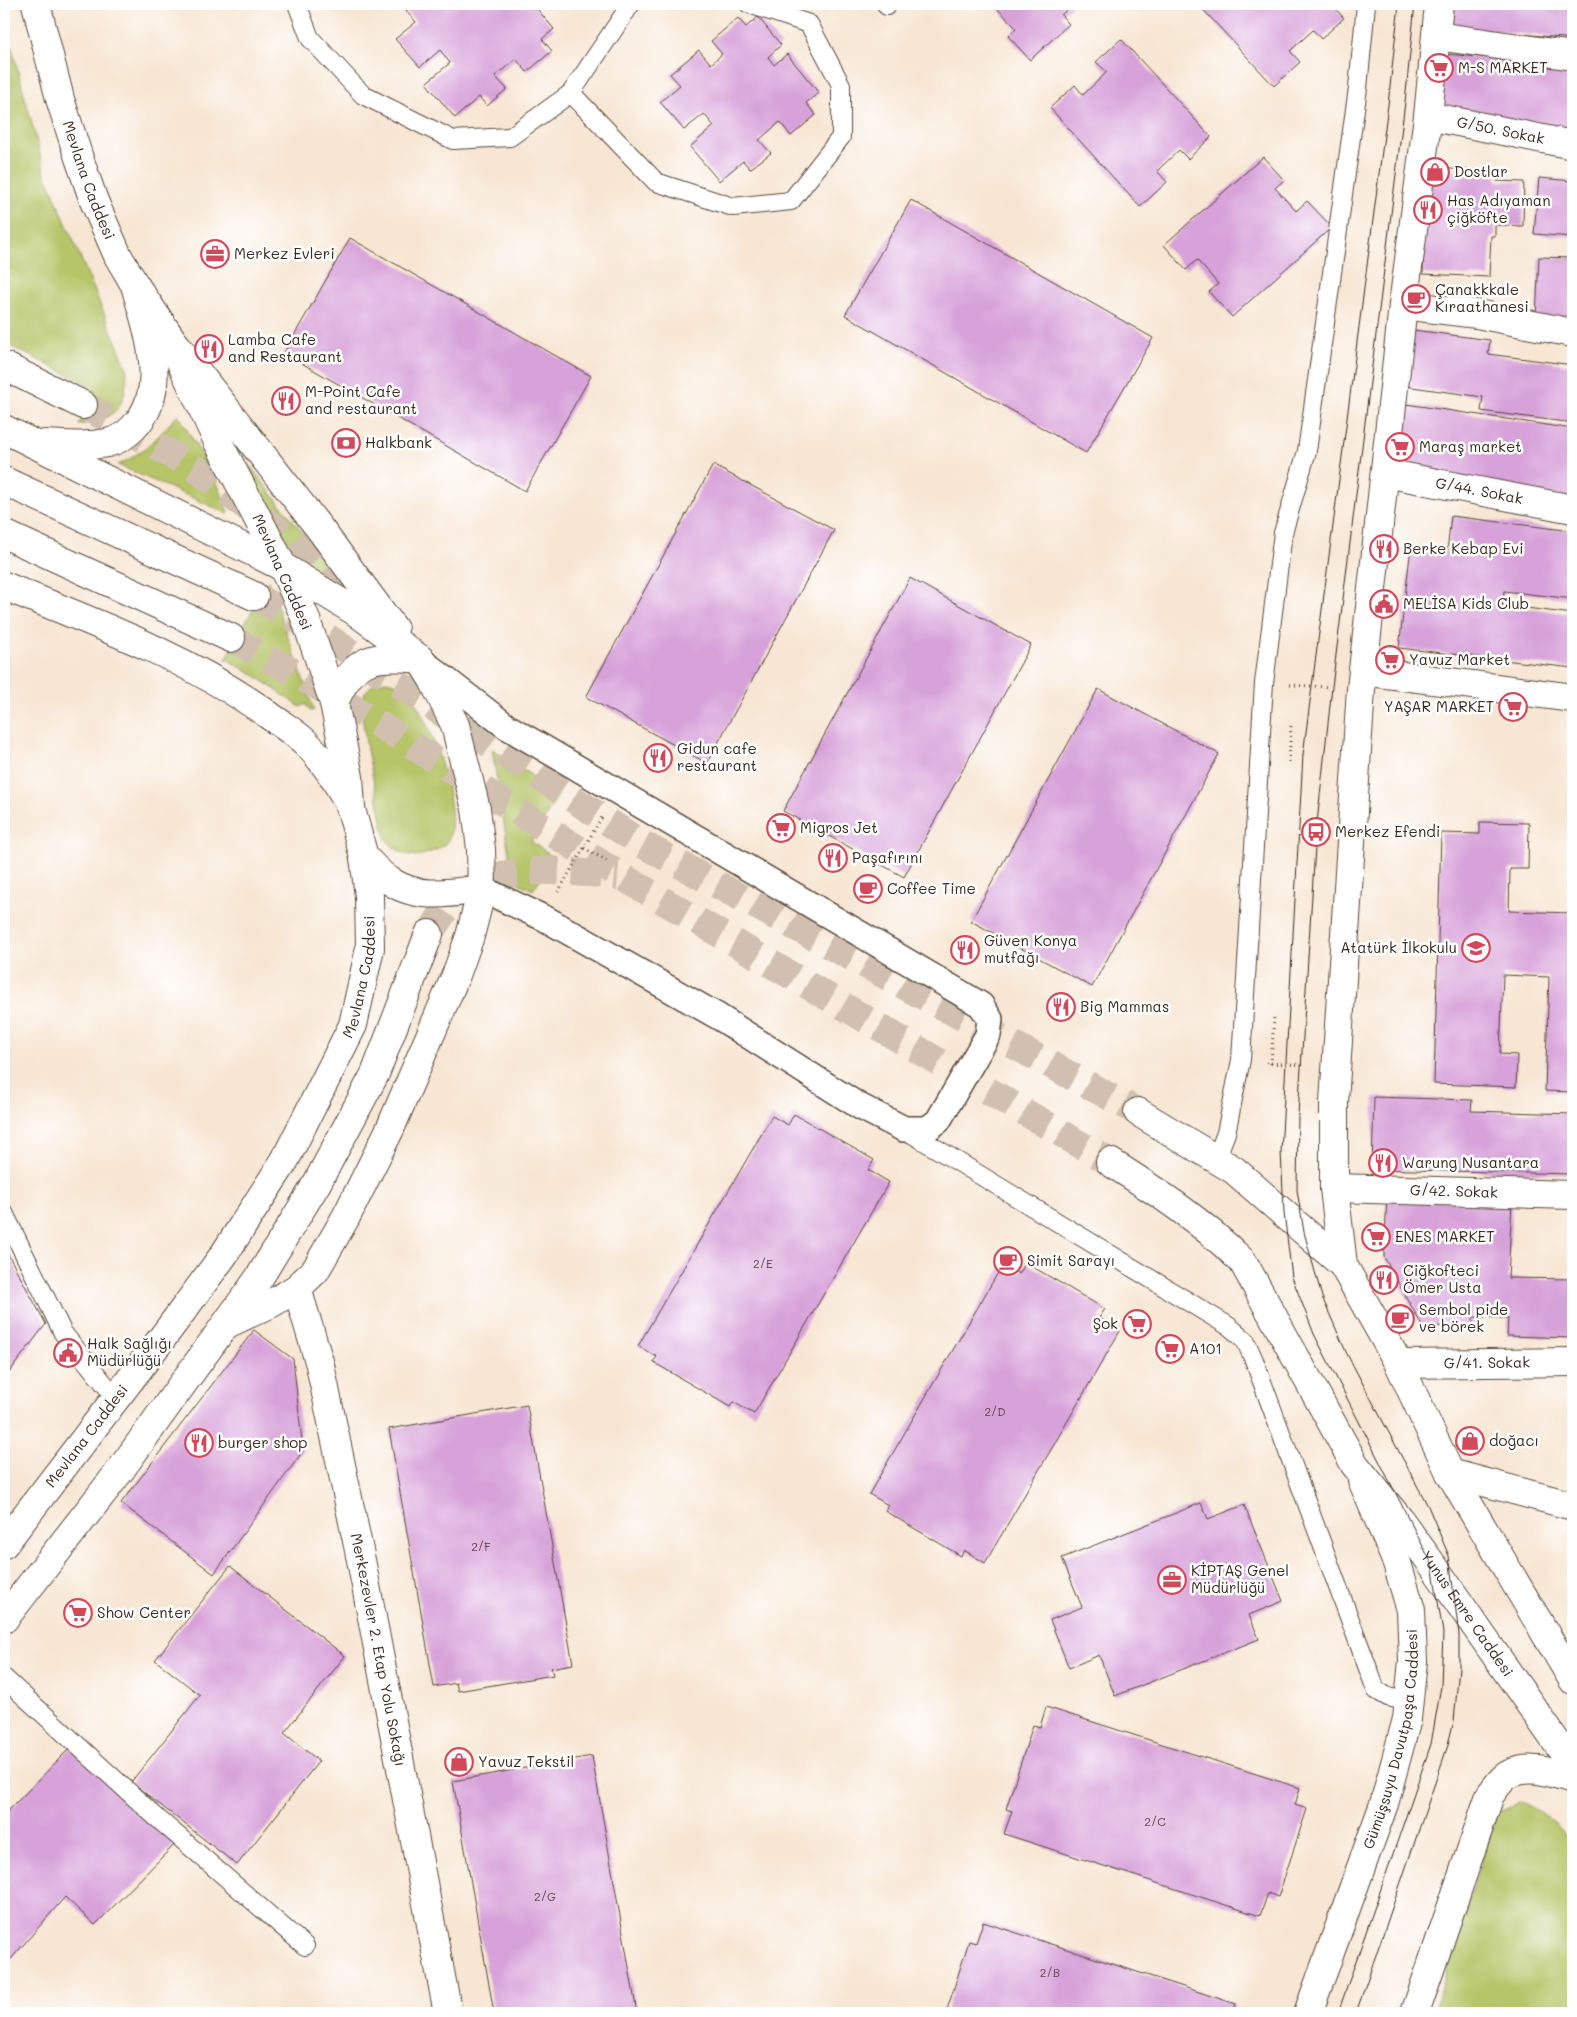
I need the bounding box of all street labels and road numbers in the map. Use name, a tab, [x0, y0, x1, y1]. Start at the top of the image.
street label: G/50. Sokak	[1455, 111, 1546, 148]
street label: Mevlana Caddesi	[59, 118, 120, 242]
street label: G/44. Sokak	[1434, 472, 1525, 508]
street label: Mevlana Caddesi	[248, 510, 317, 633]
street label: Mevlana Caddesi	[337, 915, 379, 1041]
street label: G/42. Sokak	[1410, 1179, 1498, 1202]
street label: G/41. Sokak	[1444, 1351, 1530, 1372]
street label: Mevlana Caddesi	[40, 1380, 132, 1491]
street label: Merkezevler 2. Etap Yolu Sokağı	[347, 1531, 411, 1768]
street label: Yunus Emre Caddesi	[1417, 1546, 1519, 1680]
street label: Gümüşsuyu Davutpaşa Caddesi	[1357, 1628, 1422, 1852]

